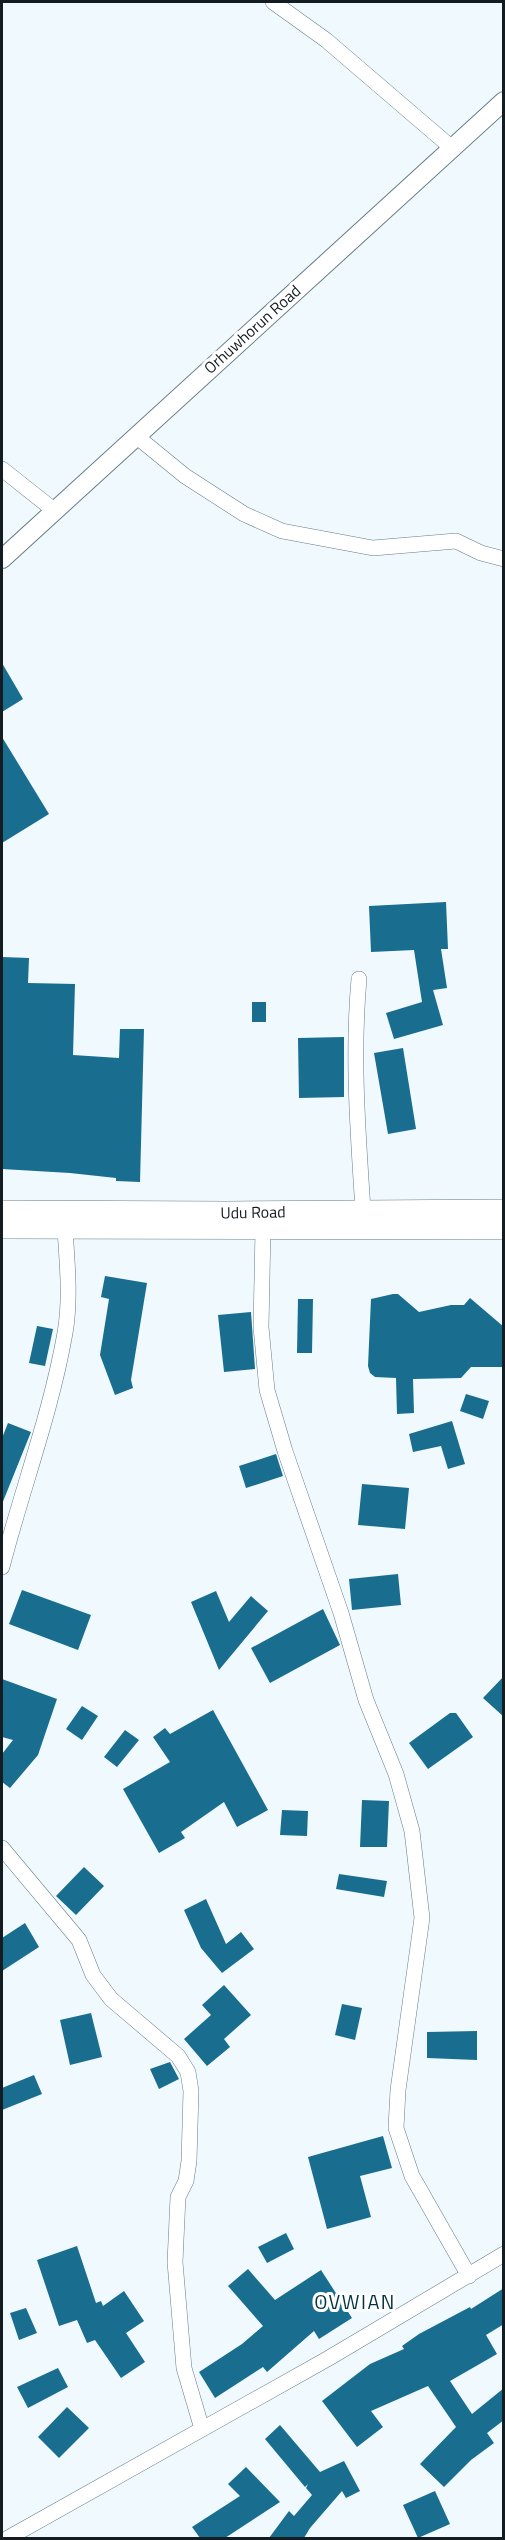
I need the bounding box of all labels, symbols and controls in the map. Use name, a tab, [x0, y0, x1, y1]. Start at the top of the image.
street label: Orhuwhorun Road	[198, 279, 306, 379]
street label: Udu Road	[220, 1199, 286, 1225]
district label: OVWIAN	[314, 2286, 396, 2317]

